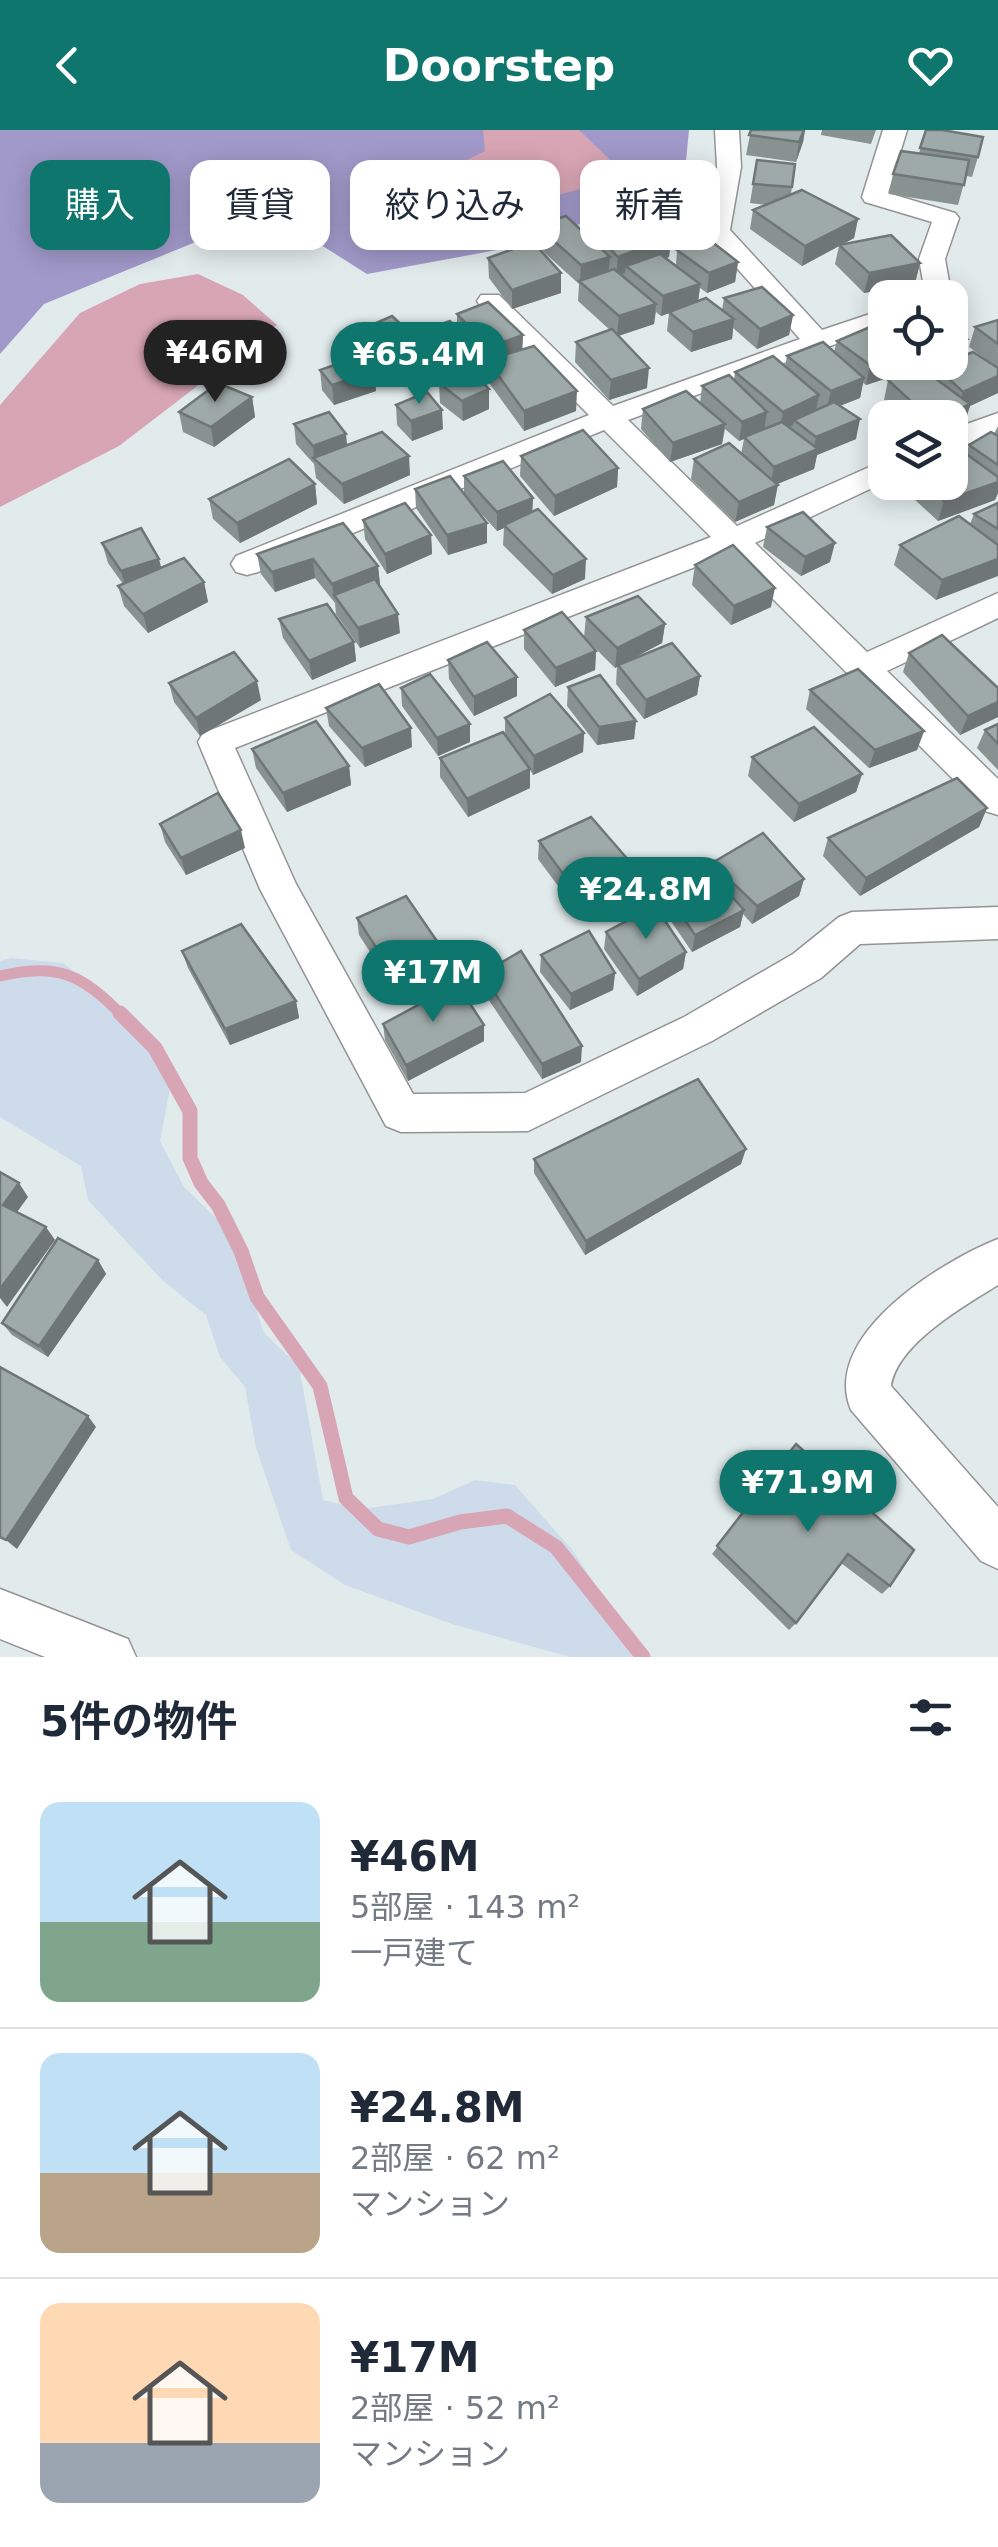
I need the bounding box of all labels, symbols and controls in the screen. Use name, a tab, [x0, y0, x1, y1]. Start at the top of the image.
icon: back	[40, 38, 95, 93]
icon: heart	[903, 38, 958, 93]
text: Doorstep	[383, 39, 615, 92]
chip: 購入	[30, 160, 170, 250]
chip: 賃貸	[190, 160, 330, 250]
chip: 絞り込み	[350, 160, 560, 250]
chip: 新着	[580, 160, 720, 250]
map controls	[868, 280, 968, 500]
button: locate	[868, 280, 968, 380]
pin: ¥46M	[156, 320, 274, 405]
pin: ¥65.4M	[338, 322, 500, 407]
text: ¥46M	[166, 333, 264, 371]
text: ¥65.4M	[352, 335, 486, 373]
button: layers	[868, 400, 968, 500]
pin: ¥24.8M	[565, 857, 727, 942]
text: ¥24.8M	[579, 870, 713, 908]
pin: ¥17M	[374, 940, 492, 1025]
text: ¥17M	[384, 953, 482, 991]
pin: ¥71.9M	[727, 1450, 889, 1535]
text: ¥71.9M	[741, 1463, 875, 1501]
icon: filters	[903, 1690, 958, 1745]
text: 5件の物件	[40, 1697, 237, 1746]
text: ¥46M	[350, 1832, 479, 1881]
icon: home	[120, 1842, 240, 1962]
text: 5部屋 · 143 m²	[350, 1888, 580, 1926]
text: 一戸建て	[350, 1934, 478, 1972]
text: ¥24.8M	[350, 2083, 525, 2132]
icon: home	[120, 2093, 240, 2213]
text: 2部屋 · 62 m²	[350, 2139, 560, 2177]
text: マンション	[350, 2185, 510, 2223]
text: ¥17M	[350, 2333, 479, 2382]
icon: home	[120, 2343, 240, 2463]
text: 2部屋 · 52 m²	[350, 2389, 560, 2427]
text: マンション	[350, 2435, 510, 2473]

